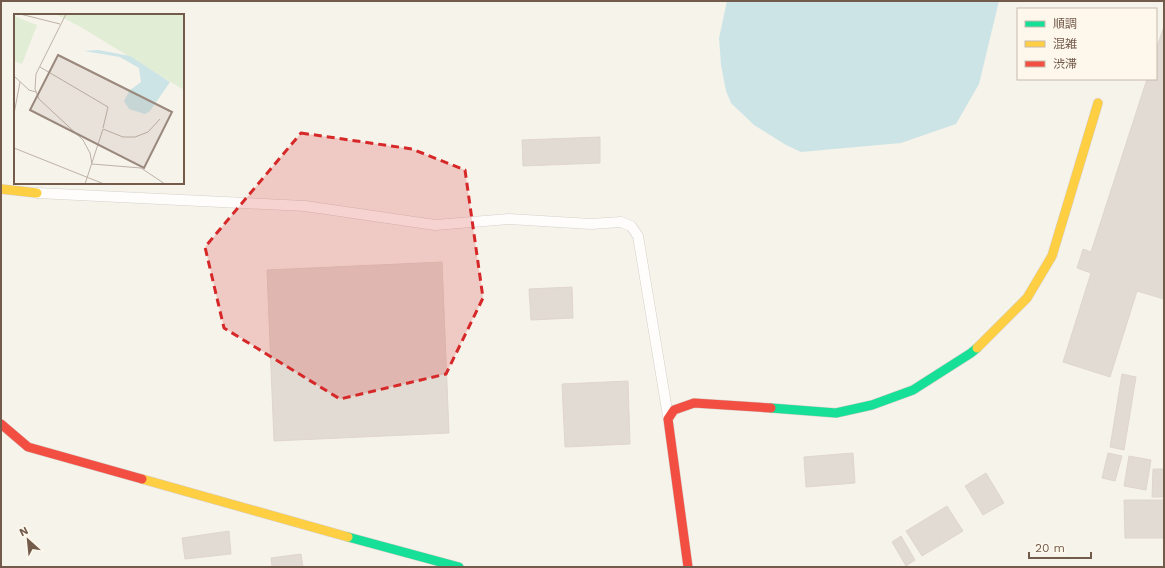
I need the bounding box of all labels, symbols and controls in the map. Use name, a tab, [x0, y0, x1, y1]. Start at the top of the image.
legend	[1017, 8, 1157, 80]
inset map	[14, 14, 184, 184]
text: 順調	[1053, 17, 1077, 31]
text: 混雑	[1053, 37, 1077, 51]
text: 渋滞	[1053, 57, 1077, 71]
north arrow	[8, 520, 48, 560]
text: N	[17, 524, 30, 539]
scale bar	[1029, 534, 1091, 560]
text: 20 m	[1035, 541, 1065, 555]

